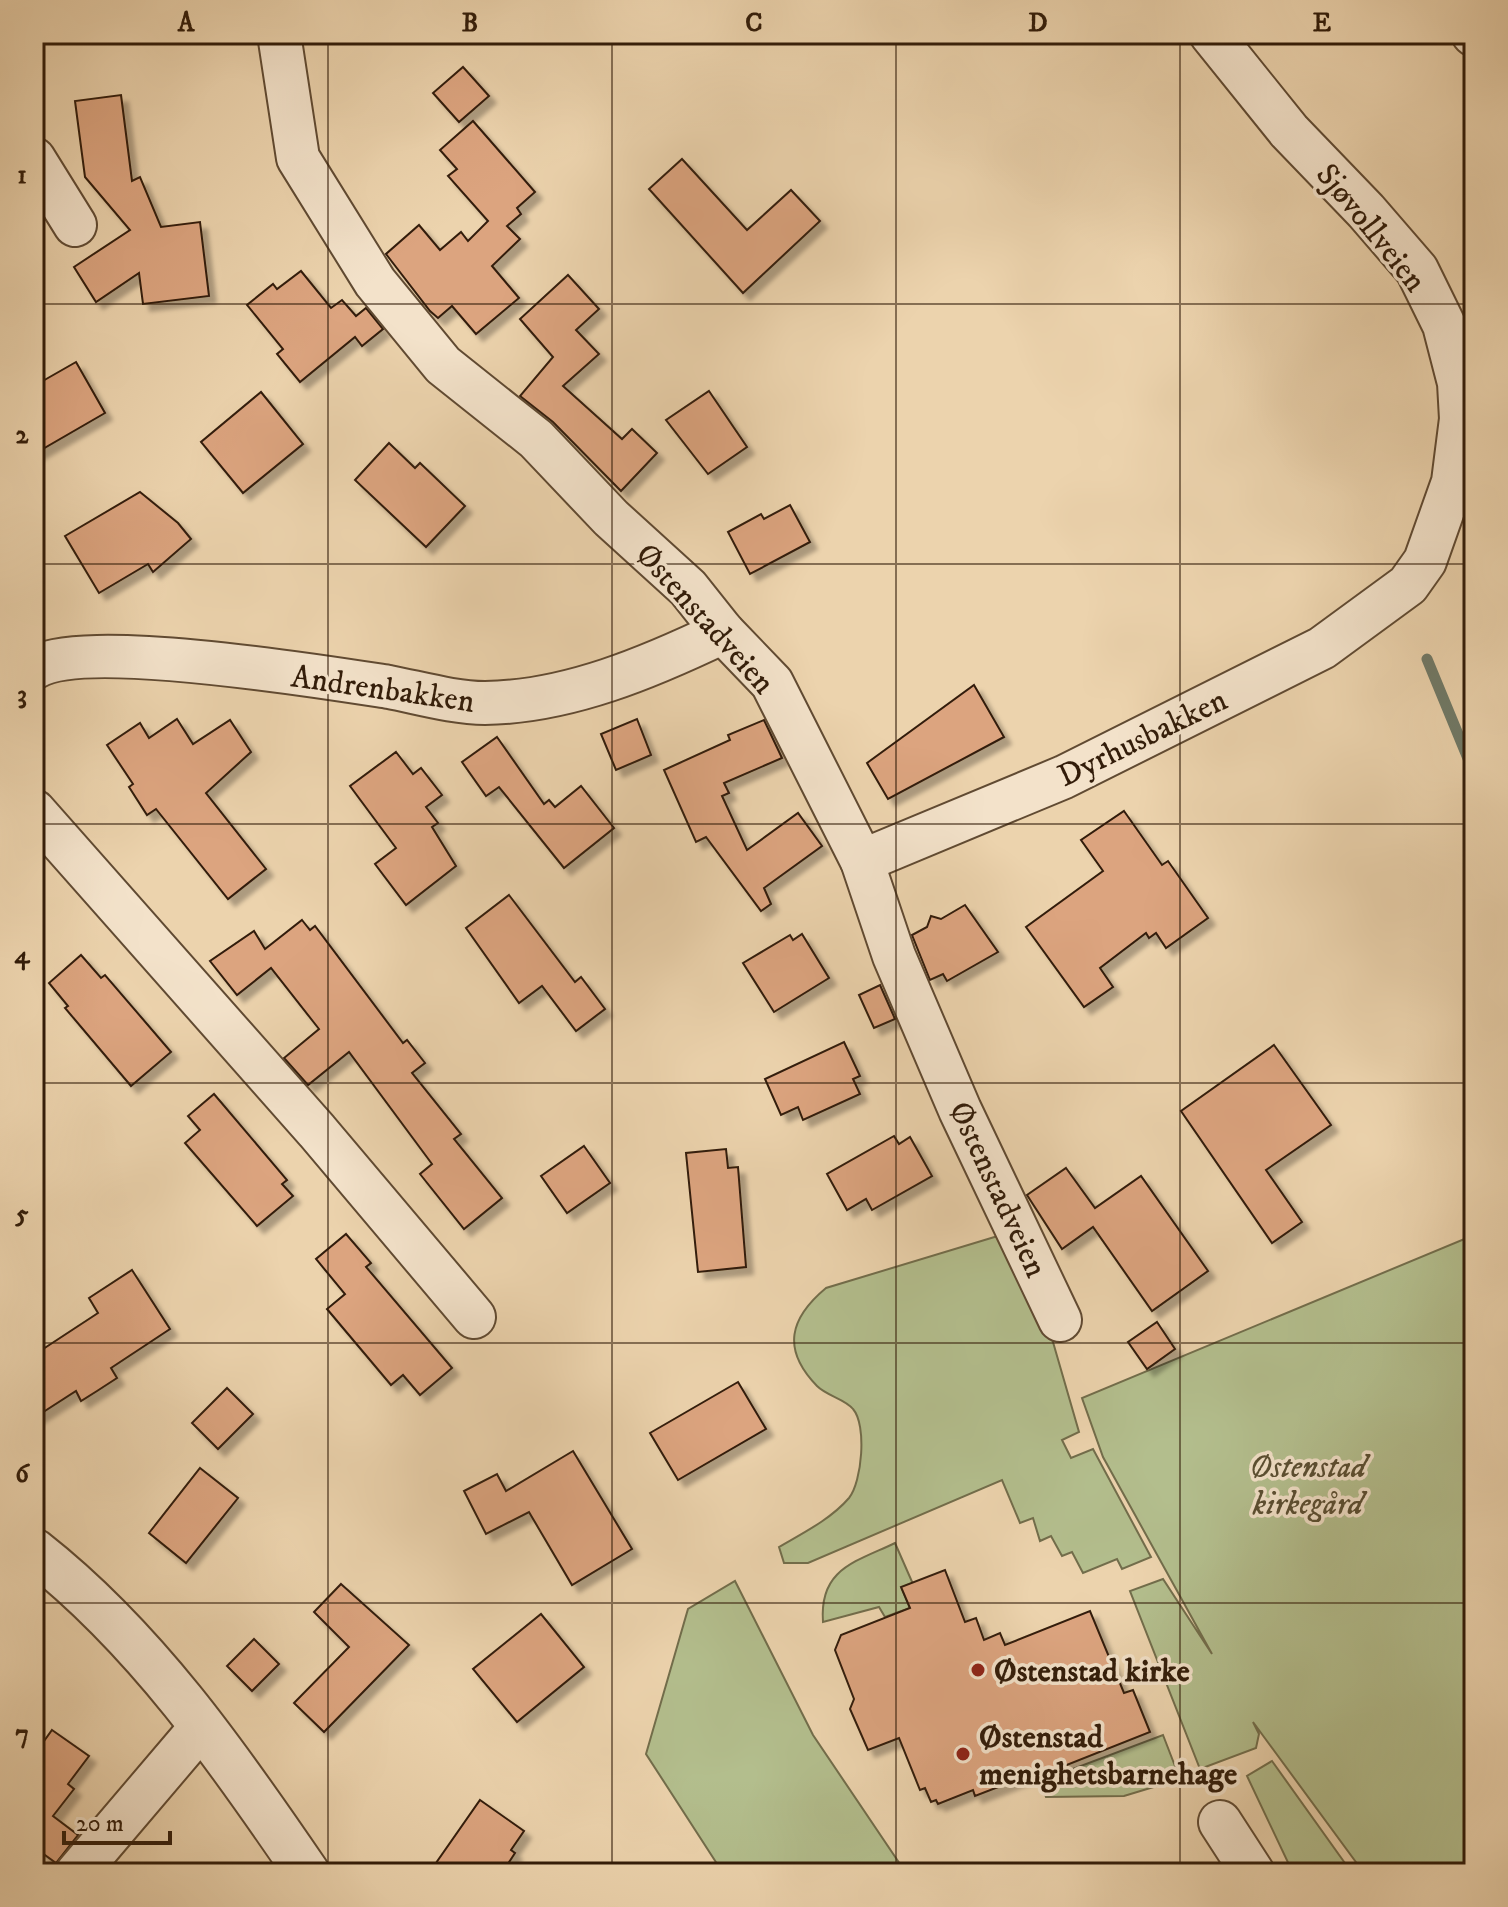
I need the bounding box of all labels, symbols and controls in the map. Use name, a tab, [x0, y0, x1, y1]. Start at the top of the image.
text: A	[177, 7, 196, 40]
text: B	[462, 7, 478, 40]
text: C	[745, 7, 763, 40]
text: D	[1028, 7, 1048, 40]
text: E	[1313, 7, 1331, 40]
street label: Sjøvollveien	[1306, 156, 1435, 301]
text: 1	[17, 159, 27, 192]
text: 2	[16, 419, 30, 452]
street label: Østenstadveien	[626, 536, 783, 703]
street label: Andrenbakken	[288, 657, 477, 723]
text: 3	[17, 679, 27, 712]
street label: Dyrhusbakken	[1052, 680, 1234, 797]
text: 4	[15, 939, 31, 972]
street label: Østenstadveien	[939, 1096, 1055, 1284]
text: 5	[15, 1198, 29, 1231]
park label: Østenstad kirkegård	[1249, 1448, 1371, 1525]
text: 6	[15, 1458, 30, 1491]
place label: Østenstad kirke	[994, 1652, 1190, 1692]
marker: Østenstad kirke	[969, 1661, 987, 1679]
text: 7	[15, 1718, 29, 1751]
place label: Østenstad menighetsbarnehage	[979, 1718, 1237, 1795]
marker: Østenstad menighetsbarnehage	[954, 1745, 972, 1763]
scale bar	[64, 1795, 170, 1845]
text: 20 m	[76, 1809, 124, 1839]

